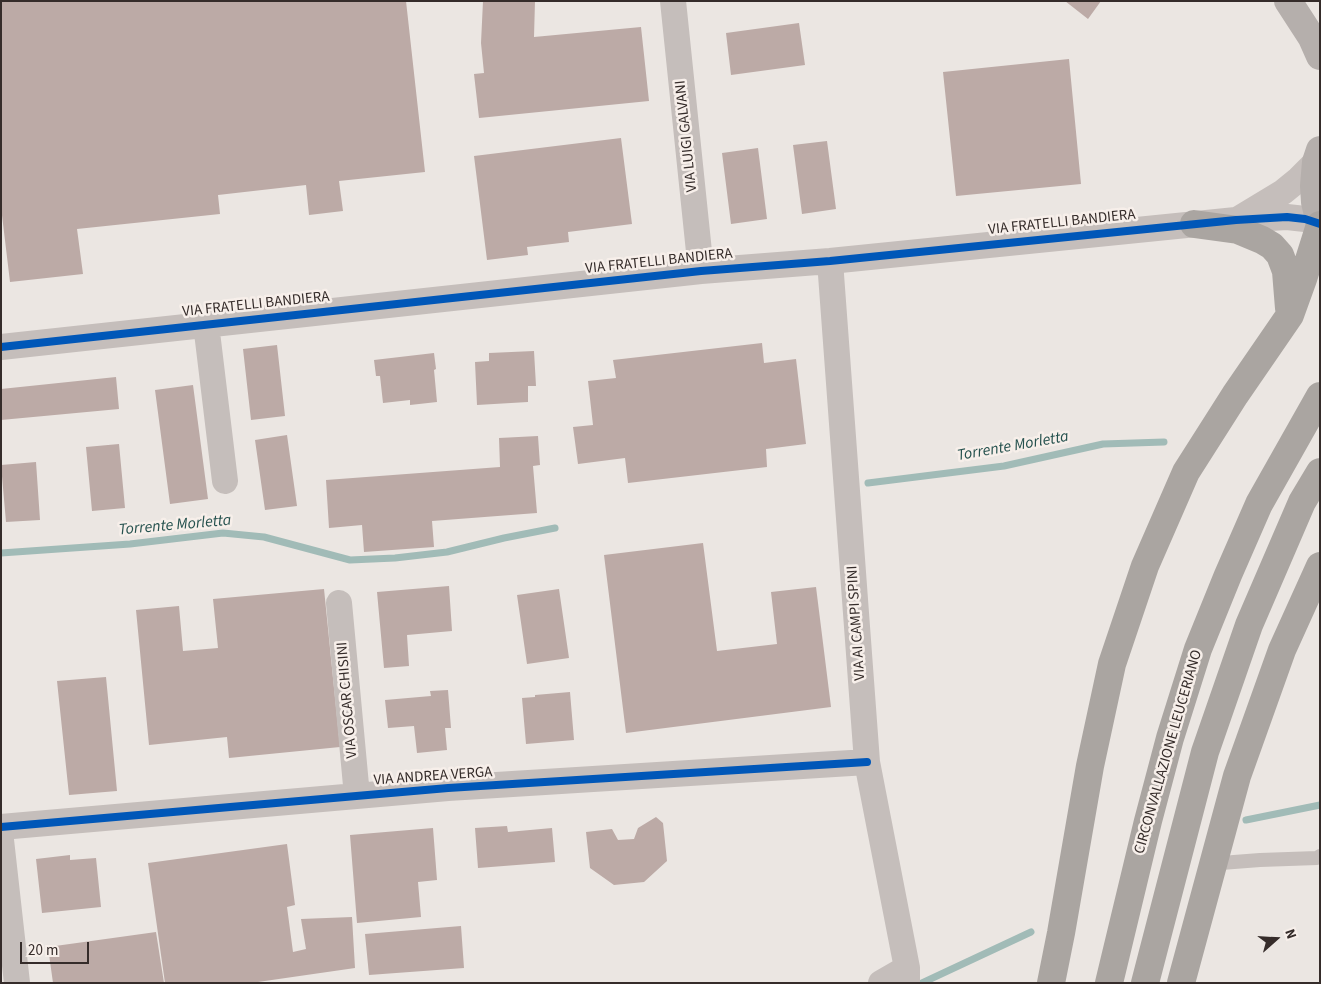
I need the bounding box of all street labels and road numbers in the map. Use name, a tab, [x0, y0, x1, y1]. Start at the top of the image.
street label: VIA LUIGI GALVANI	[672, 79, 702, 193]
street label: VIA FRATELLI BANDIERA	[988, 206, 1136, 240]
street label: VIA FRATELLI BANDIERA	[585, 245, 733, 279]
street label: VIA FRATELLI BANDIERA	[182, 288, 330, 322]
street label: VIA AI CAMPI SPINI	[844, 565, 870, 681]
street label: VIA OSCAR CHISINI	[334, 641, 362, 759]
street label: CIRCONVALLAZIONE LEUCERIANO	[1131, 648, 1207, 856]
street label: VIA ANDREA VERGA	[373, 764, 493, 790]

